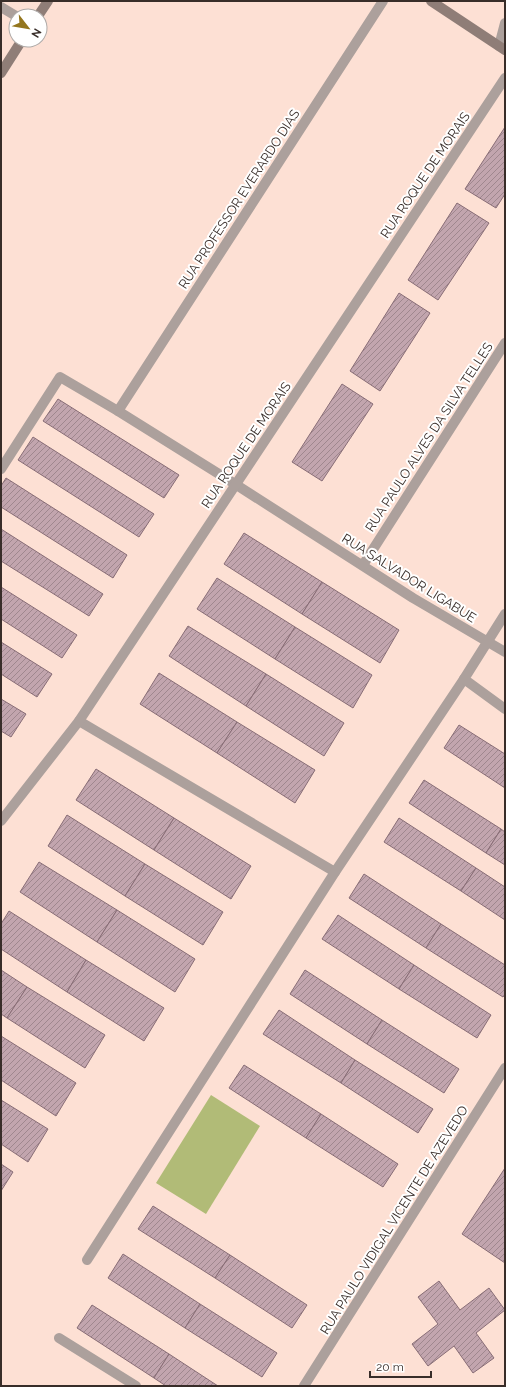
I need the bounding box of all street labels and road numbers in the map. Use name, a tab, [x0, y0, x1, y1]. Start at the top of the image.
street label: RUA PROFESSOR EVERARDO DIAS	[175, 106, 303, 291]
street label: RUA ROQUE DE MORAIS	[377, 109, 473, 241]
street label: RUA PAULO ALVES DA SILVA TELLES	[362, 340, 496, 534]
street label: RUA ROQUE DE MORAIS	[198, 379, 294, 511]
street label: RUA SALVADOR LIGABUE	[339, 530, 479, 626]
street label: RUA PAULO VIDIGAL VICENTE DE AZEVEDO	[317, 1103, 471, 1337]

